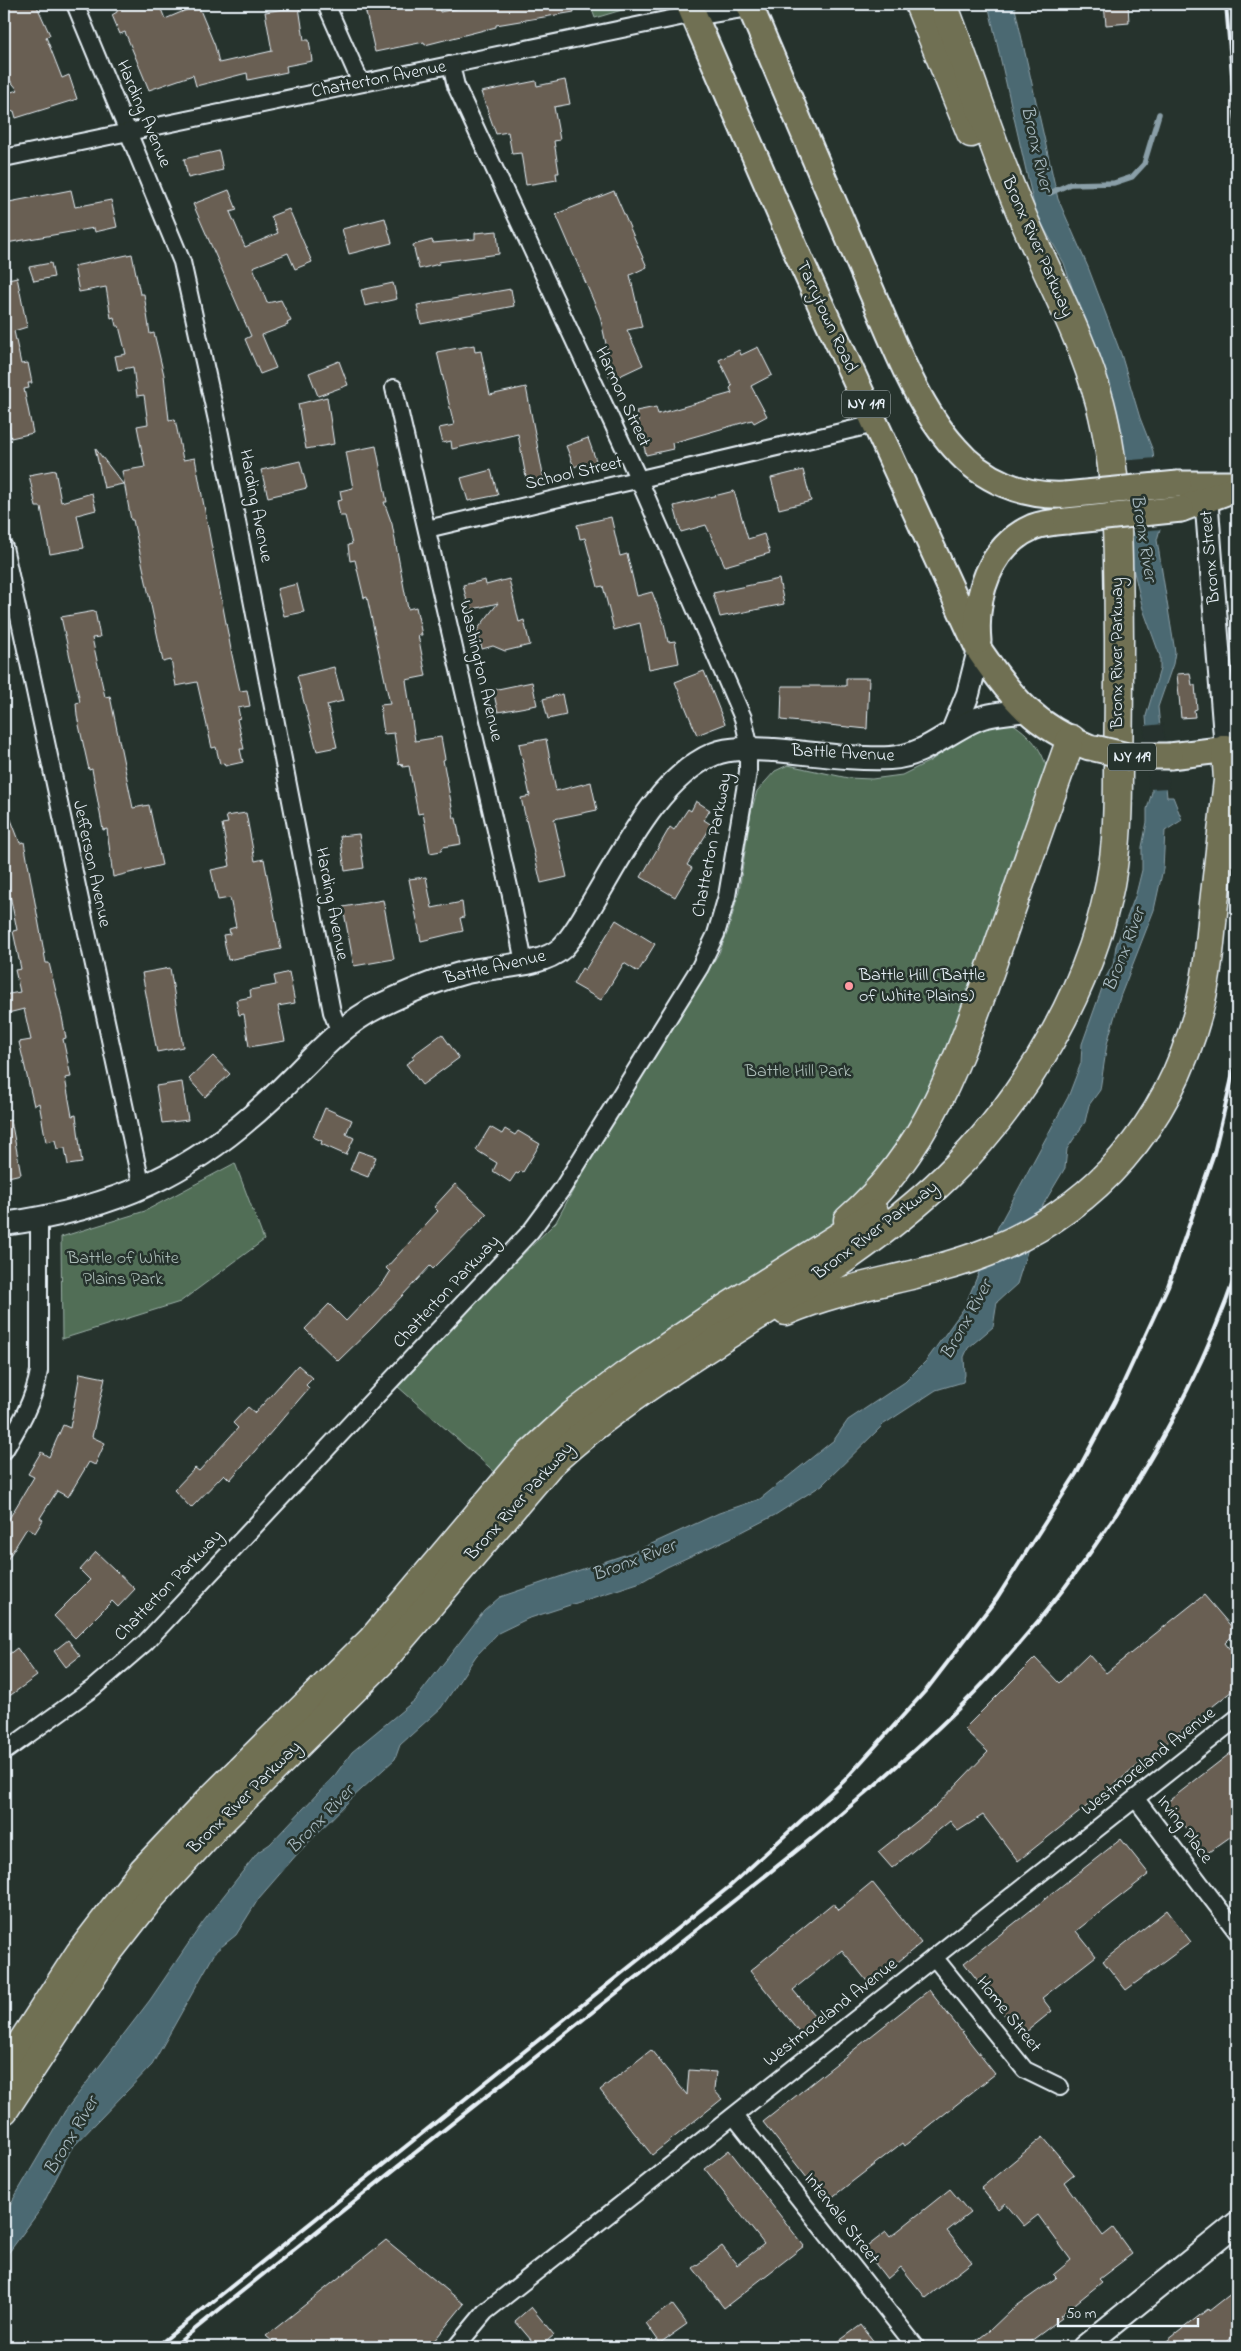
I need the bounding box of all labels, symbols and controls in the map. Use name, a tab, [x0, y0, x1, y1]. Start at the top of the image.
street label: Chatterton Avenue	[310, 54, 449, 106]
street label: Harding Avenue	[108, 56, 178, 173]
water label: Bronx River	[1013, 103, 1059, 197]
street label: Bronx River Parkway	[994, 172, 1080, 321]
street label: Tarrytown Road	[789, 257, 863, 377]
street label: Harmon Street	[587, 343, 657, 451]
road number: NY 119	[842, 390, 890, 418]
street label: Harding Avenue	[230, 447, 279, 566]
street label: School Street	[523, 450, 625, 498]
water label: Bronx River	[1123, 493, 1164, 585]
street label: Bronx Street	[1194, 509, 1228, 606]
street label: Bronx River Parkway	[1105, 577, 1131, 730]
street label: Washington Avenue	[450, 598, 509, 745]
street label: Battle Avenue	[790, 738, 896, 770]
road number: NY 119	[1108, 744, 1156, 770]
street label: Chatterton Parkway	[686, 770, 740, 920]
street label: Jefferson Avenue	[65, 798, 117, 931]
street label: Harding Avenue	[306, 845, 355, 964]
water label: Bronx River	[1097, 902, 1154, 996]
street label: Battle Avenue	[441, 944, 549, 993]
place label: Battle Hill (Battle of White Plains)	[858, 963, 986, 1010]
marker: Battle Hill (Battle of White Plains)	[843, 980, 855, 992]
park label: Battle Hill Park	[744, 1059, 851, 1085]
street label: Bronx River Parkway	[807, 1175, 944, 1288]
street label: Chatterton Parkway	[387, 1229, 507, 1355]
park label: Battle of White Plains Park	[66, 1246, 180, 1293]
water label: Bronx River	[934, 1273, 1001, 1365]
street label: Bronx River Parkway	[459, 1437, 580, 1568]
street label: Chatterton Parkway	[109, 1524, 229, 1648]
water label: Bronx River	[588, 1532, 682, 1589]
street label: Westmoreland Avenue	[1076, 1701, 1222, 1823]
street label: Bronx River Parkway	[182, 1735, 308, 1861]
water label: Bronx River	[281, 1778, 363, 1861]
street label: Irving Place	[1149, 1790, 1219, 1871]
street label: Westmoreland Avenue	[758, 1952, 904, 2074]
street label: Home Street	[969, 1971, 1047, 2059]
water label: Bronx River	[38, 2090, 107, 2180]
street label: Intervale Street	[797, 2167, 885, 2271]
scale bar	[1058, 2296, 1198, 2328]
text: 50 m	[1066, 2303, 1097, 2325]

